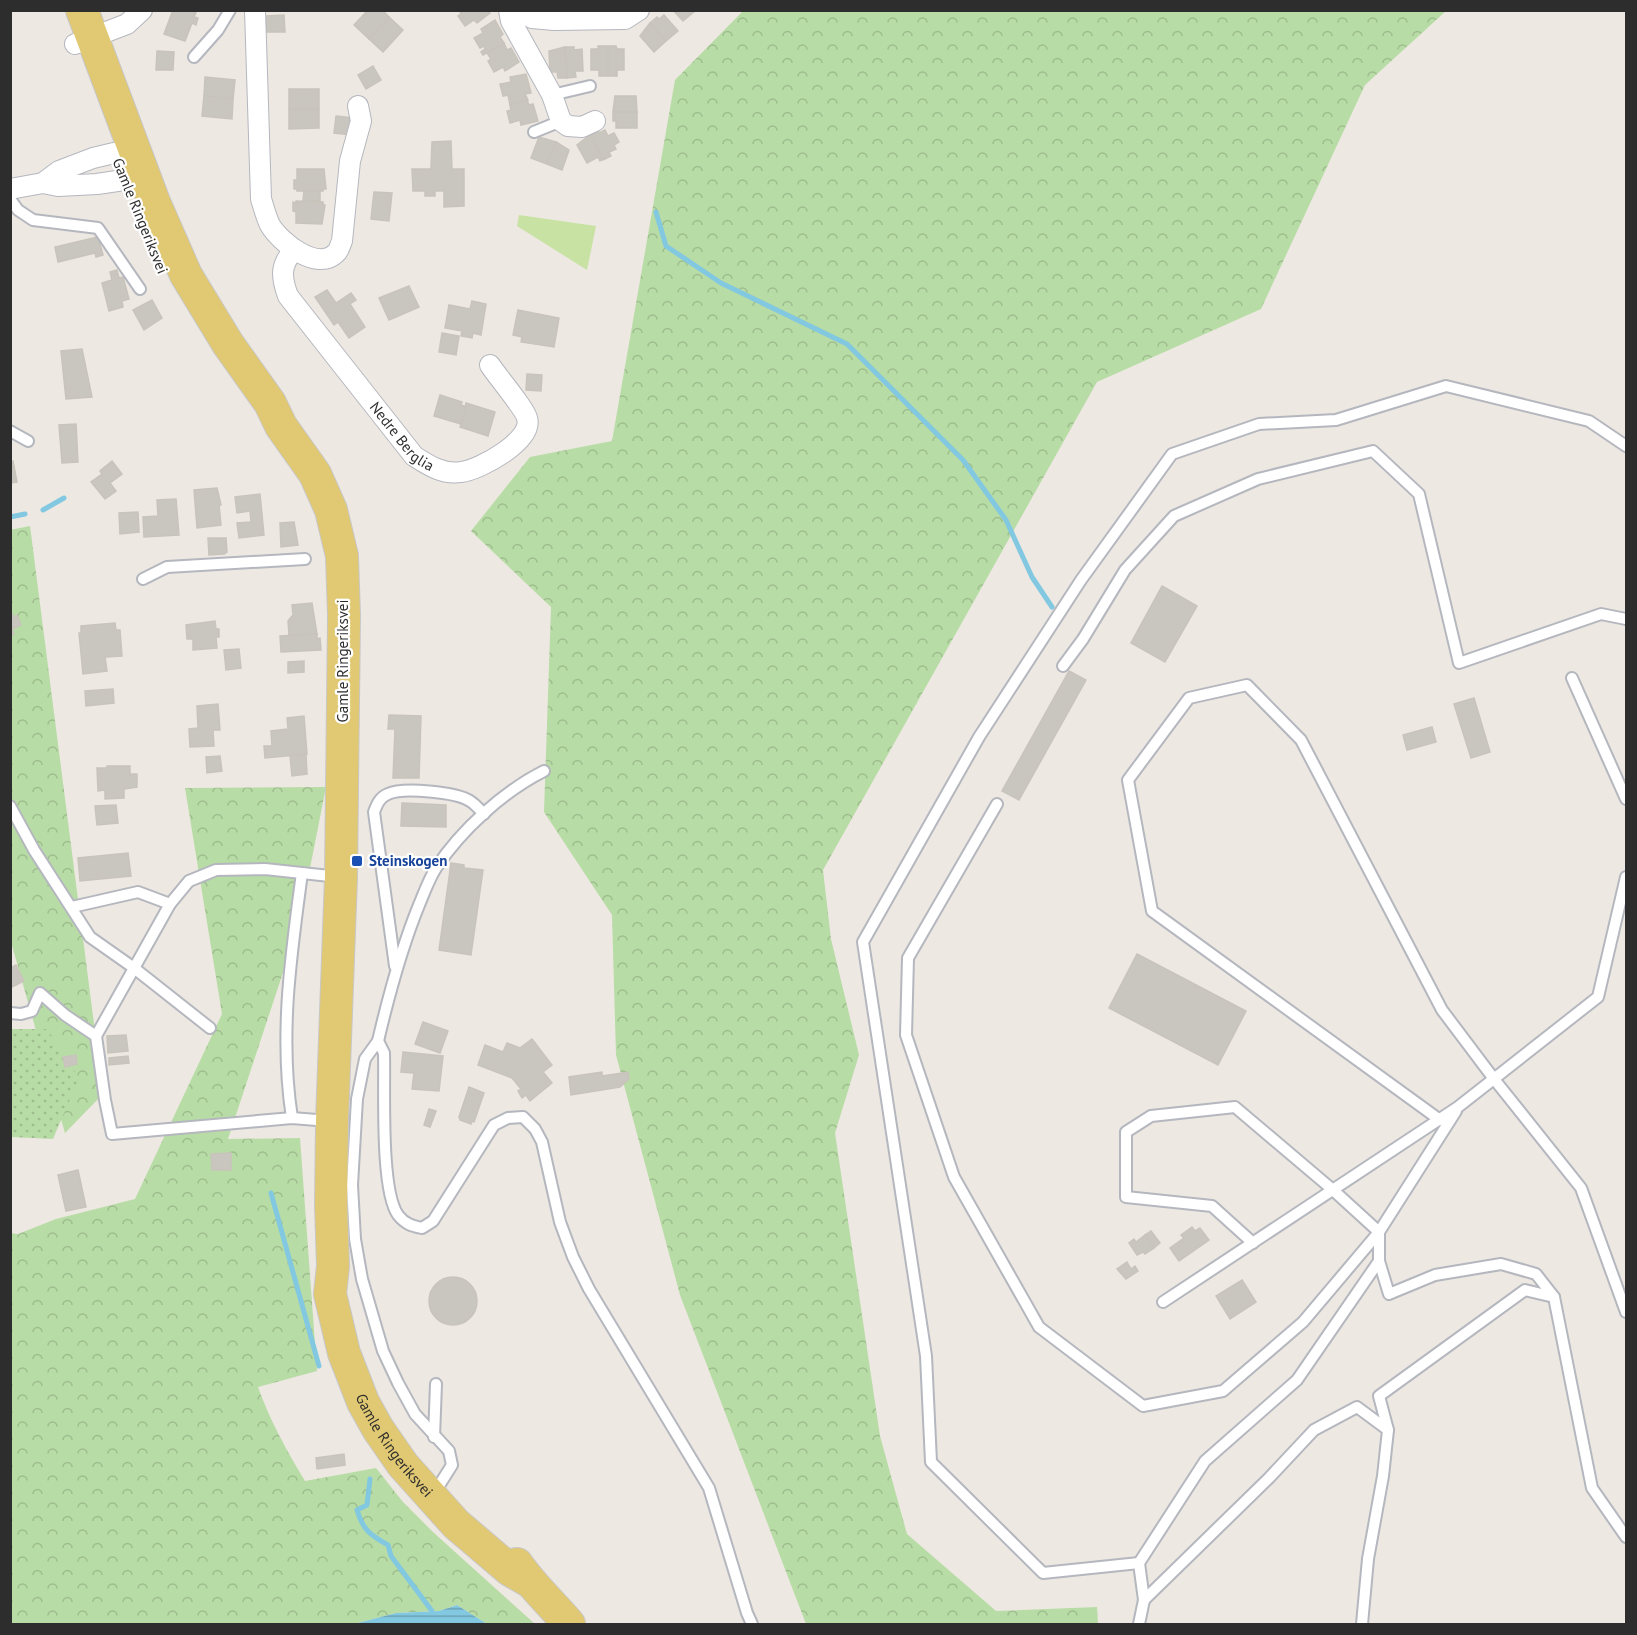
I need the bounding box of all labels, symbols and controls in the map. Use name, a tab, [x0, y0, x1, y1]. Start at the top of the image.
street label: Gamle Ringeriksvei	[109, 155, 172, 276]
street label: Nedre Berglia	[366, 398, 437, 475]
street label: Gamle Ringeriksvei	[333, 600, 352, 722]
place label: Steinskogen	[369, 851, 447, 870]
marker: Steinskogen	[350, 854, 364, 868]
street label: Gamle Ringeriksvei	[352, 1391, 437, 1501]

